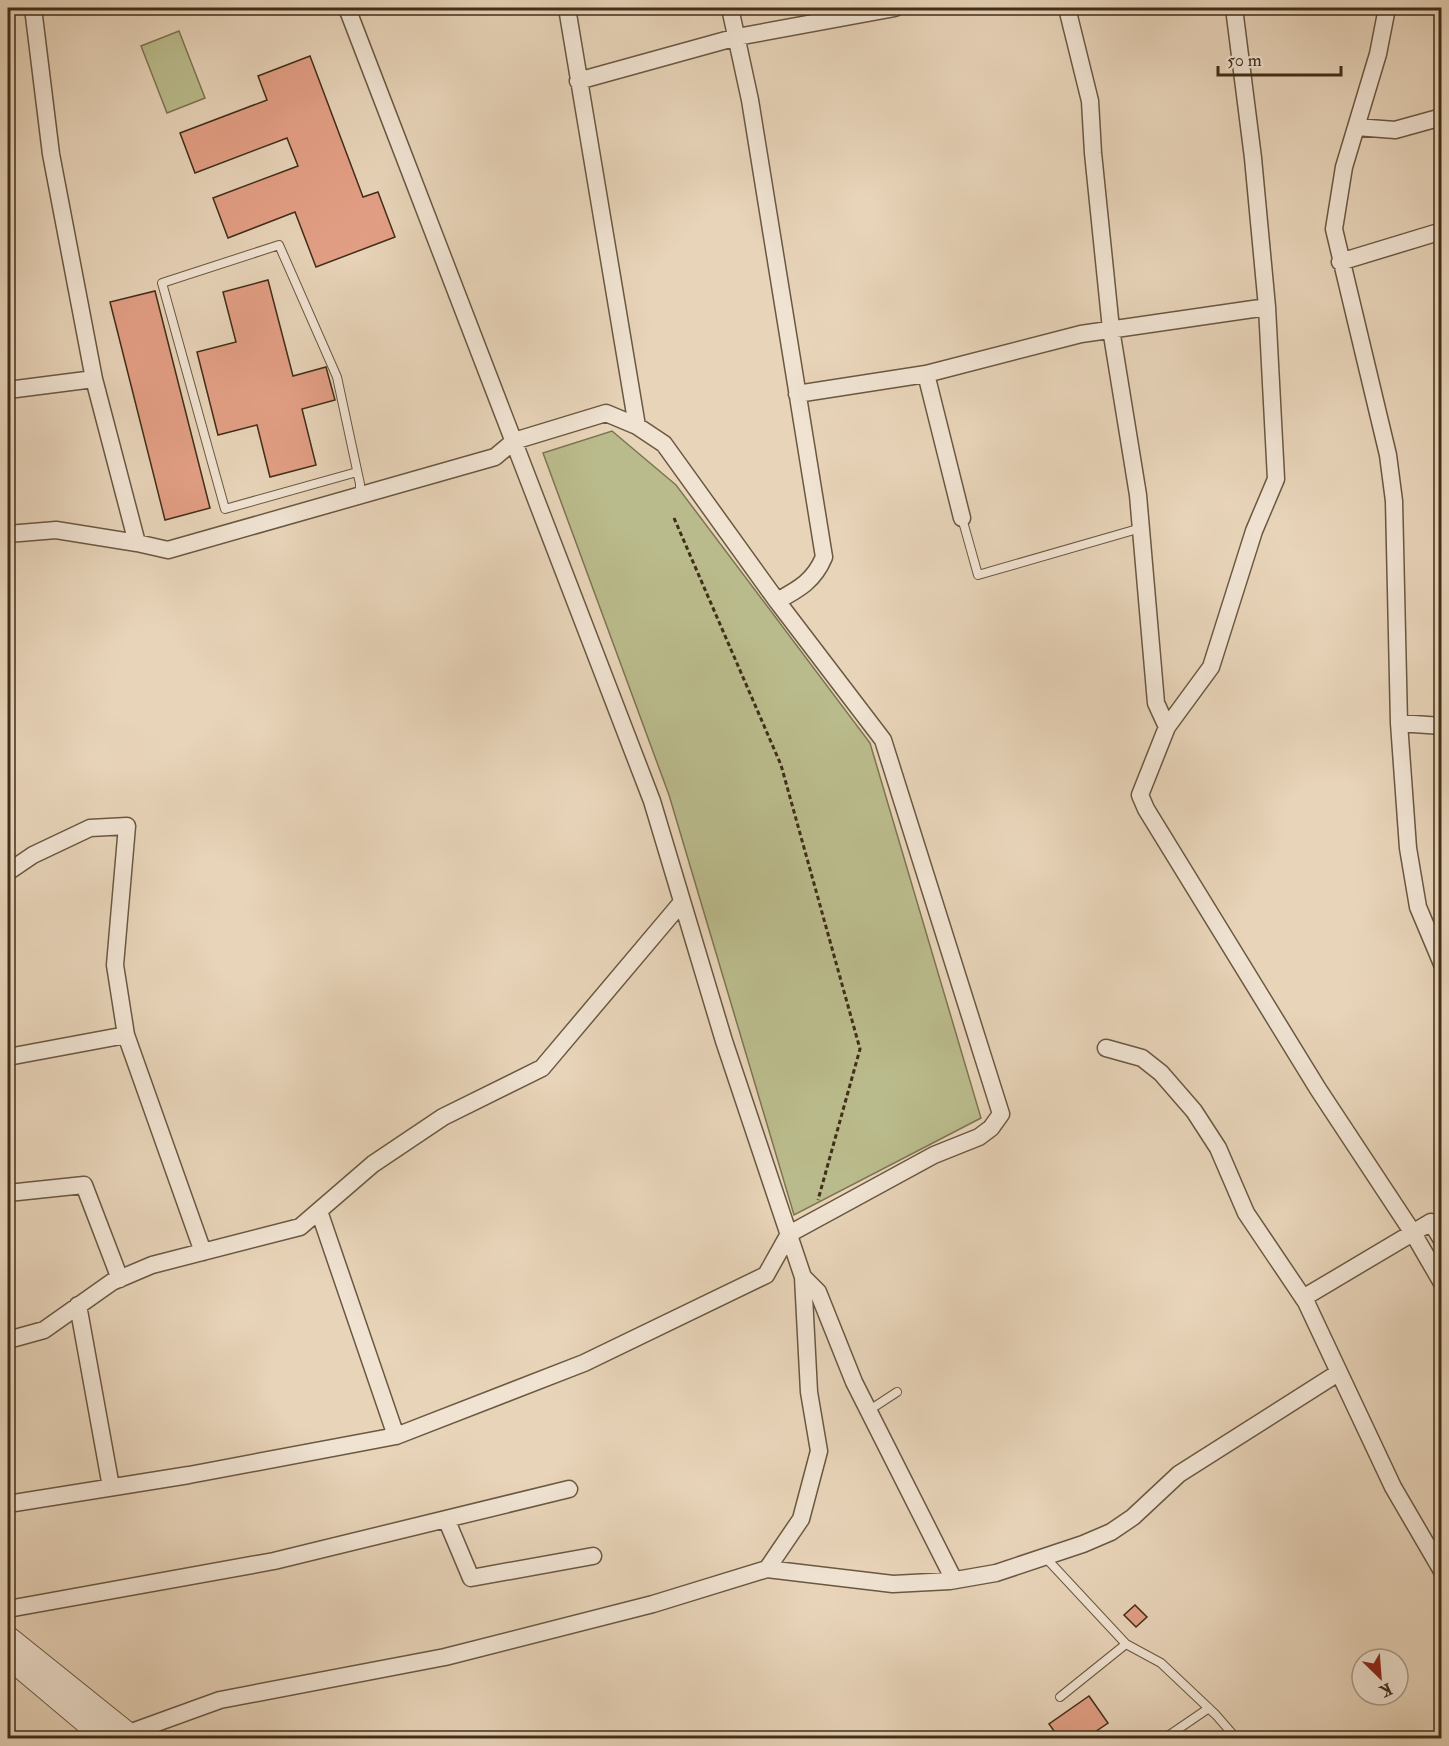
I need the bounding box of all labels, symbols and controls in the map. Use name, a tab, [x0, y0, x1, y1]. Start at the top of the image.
scale bar	[1218, 39, 1341, 77]
text: 50 m	[1227, 49, 1262, 72]
north arrow	[1350, 1647, 1410, 1707]
text: K	[1376, 1678, 1395, 1701]

